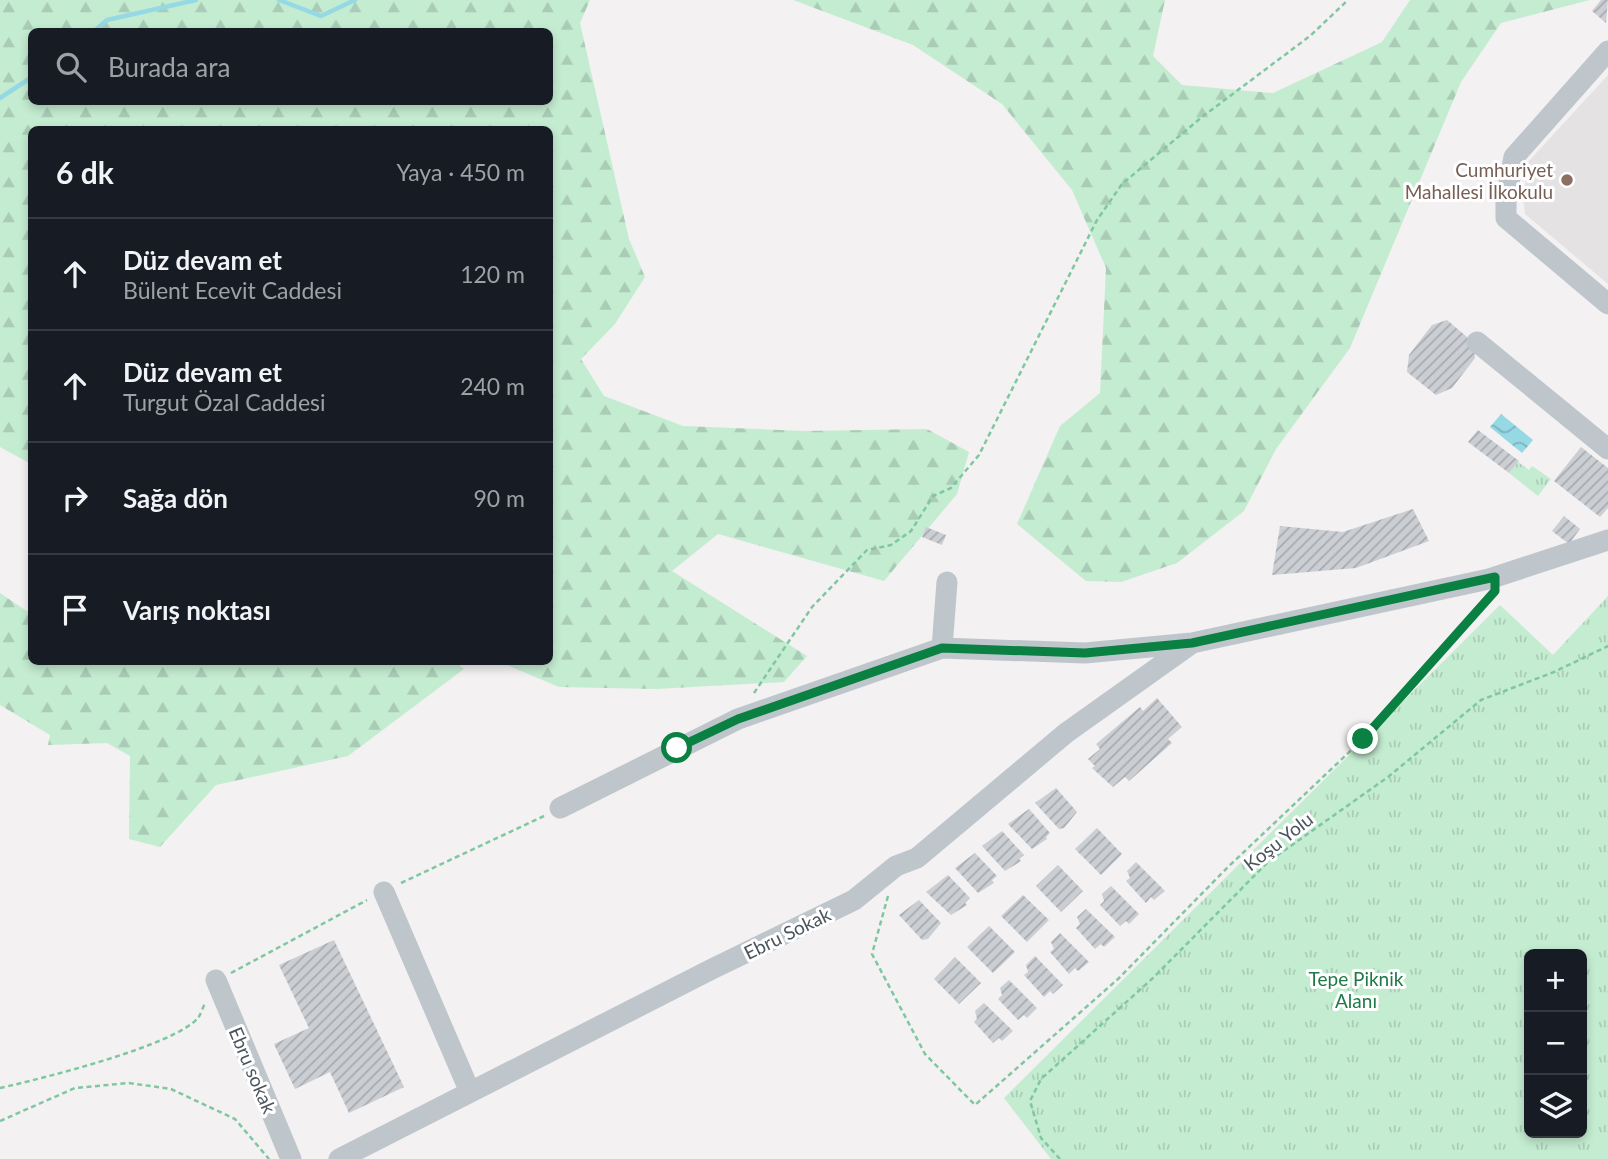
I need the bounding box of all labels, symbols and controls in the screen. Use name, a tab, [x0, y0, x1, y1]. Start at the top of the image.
search box	[28, 28, 553, 105]
icon: search	[52, 48, 90, 86]
text: Burada ara	[108, 51, 230, 83]
text: 6 dk	[56, 154, 114, 190]
text: Yaya · 450 m	[396, 158, 525, 186]
place label: Cumhuriyet Mahallesi İlkokulu	[1405, 158, 1553, 203]
marker: Cumhuriyet Mahallesi İlkokulu	[1559, 172, 1575, 188]
text: Düz devam et	[123, 244, 282, 276]
icon: ahead	[56, 255, 94, 293]
text: 120 m	[460, 260, 525, 288]
text: Bülent Ecevit Caddesi	[123, 276, 342, 304]
text: Düz devam et	[123, 356, 282, 388]
icon: ahead	[56, 367, 94, 405]
text: 240 m	[460, 372, 525, 400]
text: Turgut Özal Caddesi	[123, 388, 326, 416]
icon: right	[56, 479, 94, 517]
text: Sağa dön	[123, 482, 228, 514]
text: 90 m	[474, 484, 525, 512]
icon: arrive	[56, 591, 94, 629]
text: Varış noktası	[123, 594, 271, 626]
route end	[1347, 723, 1378, 754]
route start	[661, 732, 692, 763]
street label: Koşu Yolu	[1239, 807, 1317, 875]
street label: Ebru Sokak	[740, 902, 834, 964]
map controls	[1524, 949, 1587, 1138]
button: +	[1524, 949, 1587, 1012]
park label: Tepe Piknik Alanı	[1309, 967, 1404, 1012]
button: −	[1524, 1012, 1587, 1075]
street label: Ebru sokak	[225, 1023, 282, 1117]
button: layers	[1524, 1075, 1587, 1138]

